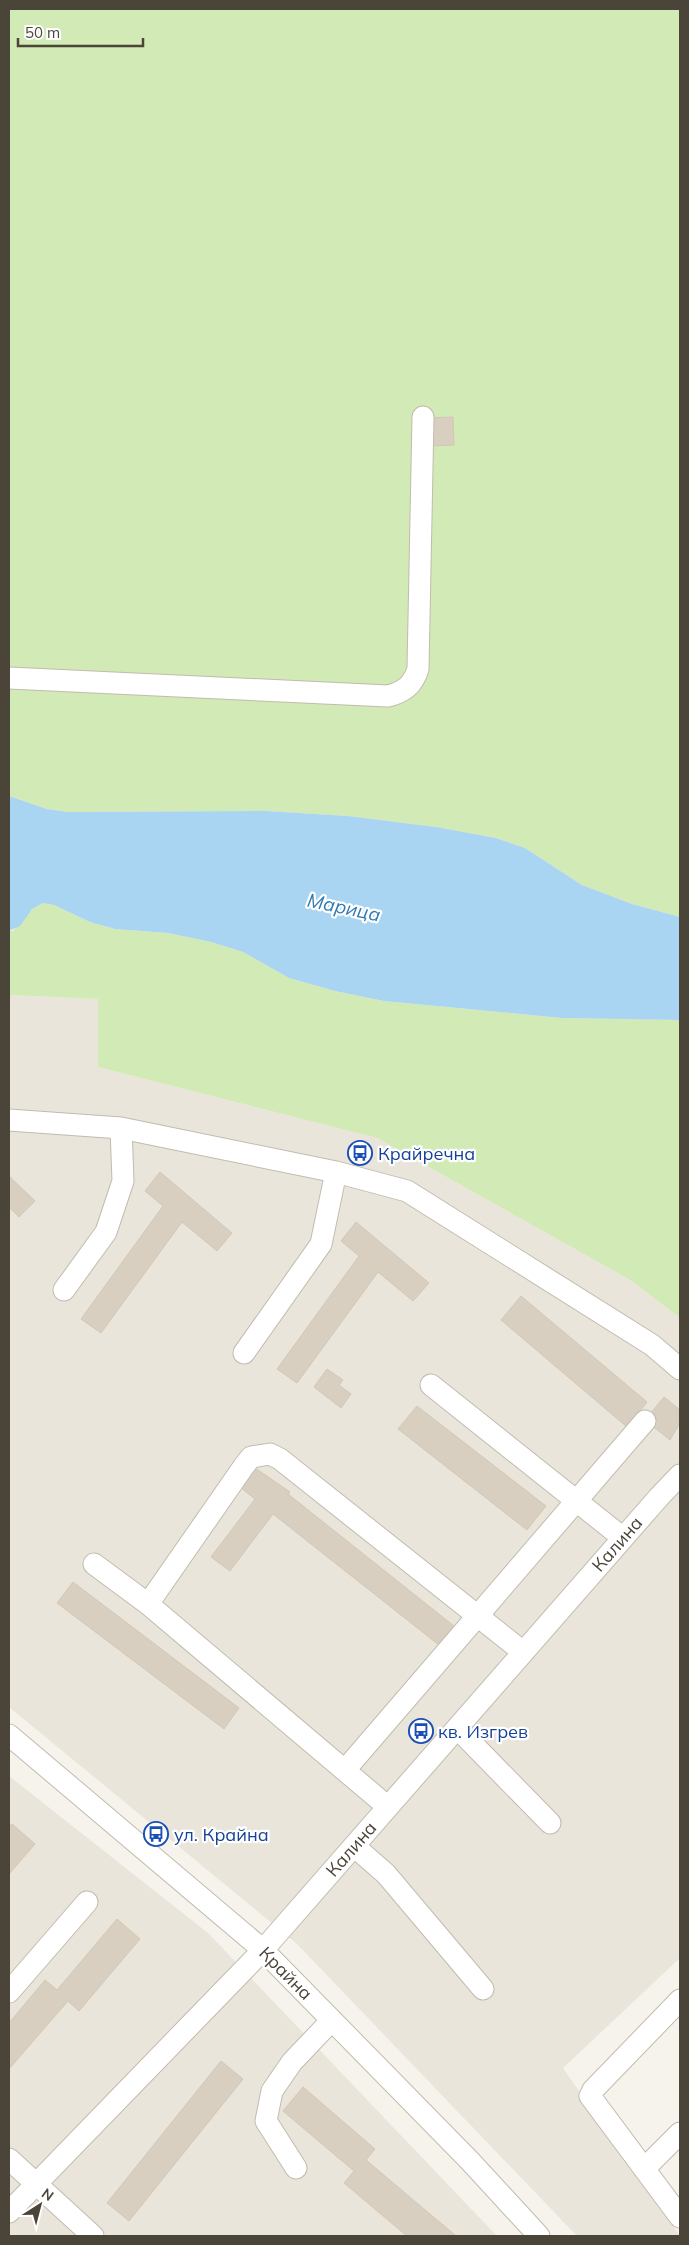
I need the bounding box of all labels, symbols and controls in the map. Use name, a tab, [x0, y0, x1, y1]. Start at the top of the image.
scale bar	[18, 15, 142, 47]
text: 50 m	[25, 23, 60, 42]
water label: Марица	[305, 888, 383, 926]
bus stop icon: Крайречна	[347, 1140, 373, 1166]
place label: Крайречна	[378, 1142, 475, 1165]
street label: Калина	[587, 1512, 647, 1576]
bus stop icon: кв. Изгрев	[408, 1718, 434, 1744]
place label: кв. Изгрев	[438, 1720, 528, 1743]
street label: Калина	[321, 1817, 381, 1881]
bus stop icon: ул. Крайна	[143, 1821, 169, 1847]
place label: ул. Крайна	[174, 1823, 269, 1846]
street label: Крайна	[254, 1941, 318, 2005]
north arrow	[15, 2180, 65, 2230]
text: N	[38, 2184, 57, 2205]

